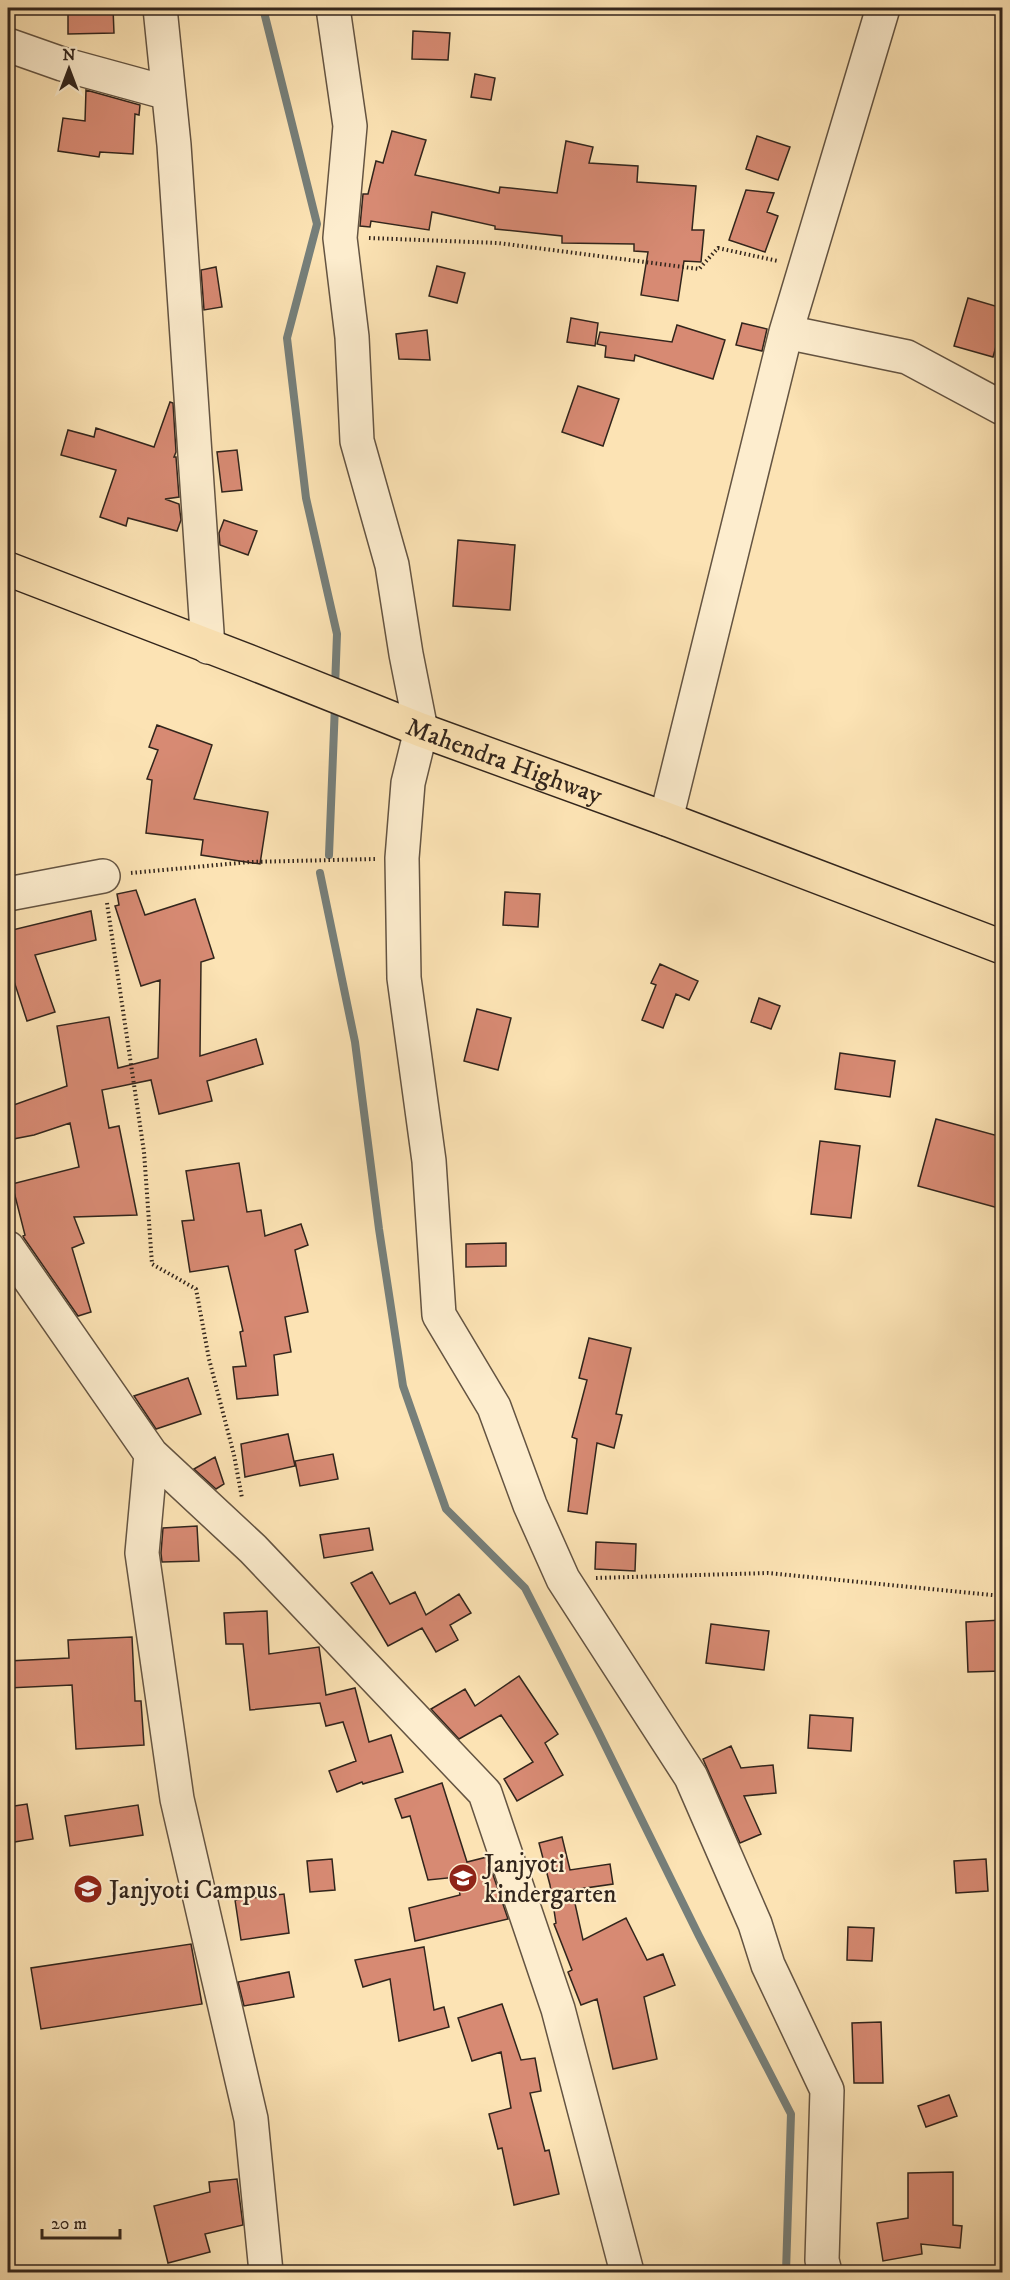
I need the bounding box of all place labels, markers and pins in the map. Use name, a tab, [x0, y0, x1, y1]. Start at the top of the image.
place label: Janjyoti kindergarten	[482, 1848, 617, 1911]
school or university icon: Janjyoti kindergarten	[447, 1862, 479, 1894]
school or university icon: Janjyoti Campus	[72, 1873, 104, 1905]
place label: Janjyoti Campus	[107, 1874, 277, 1907]

